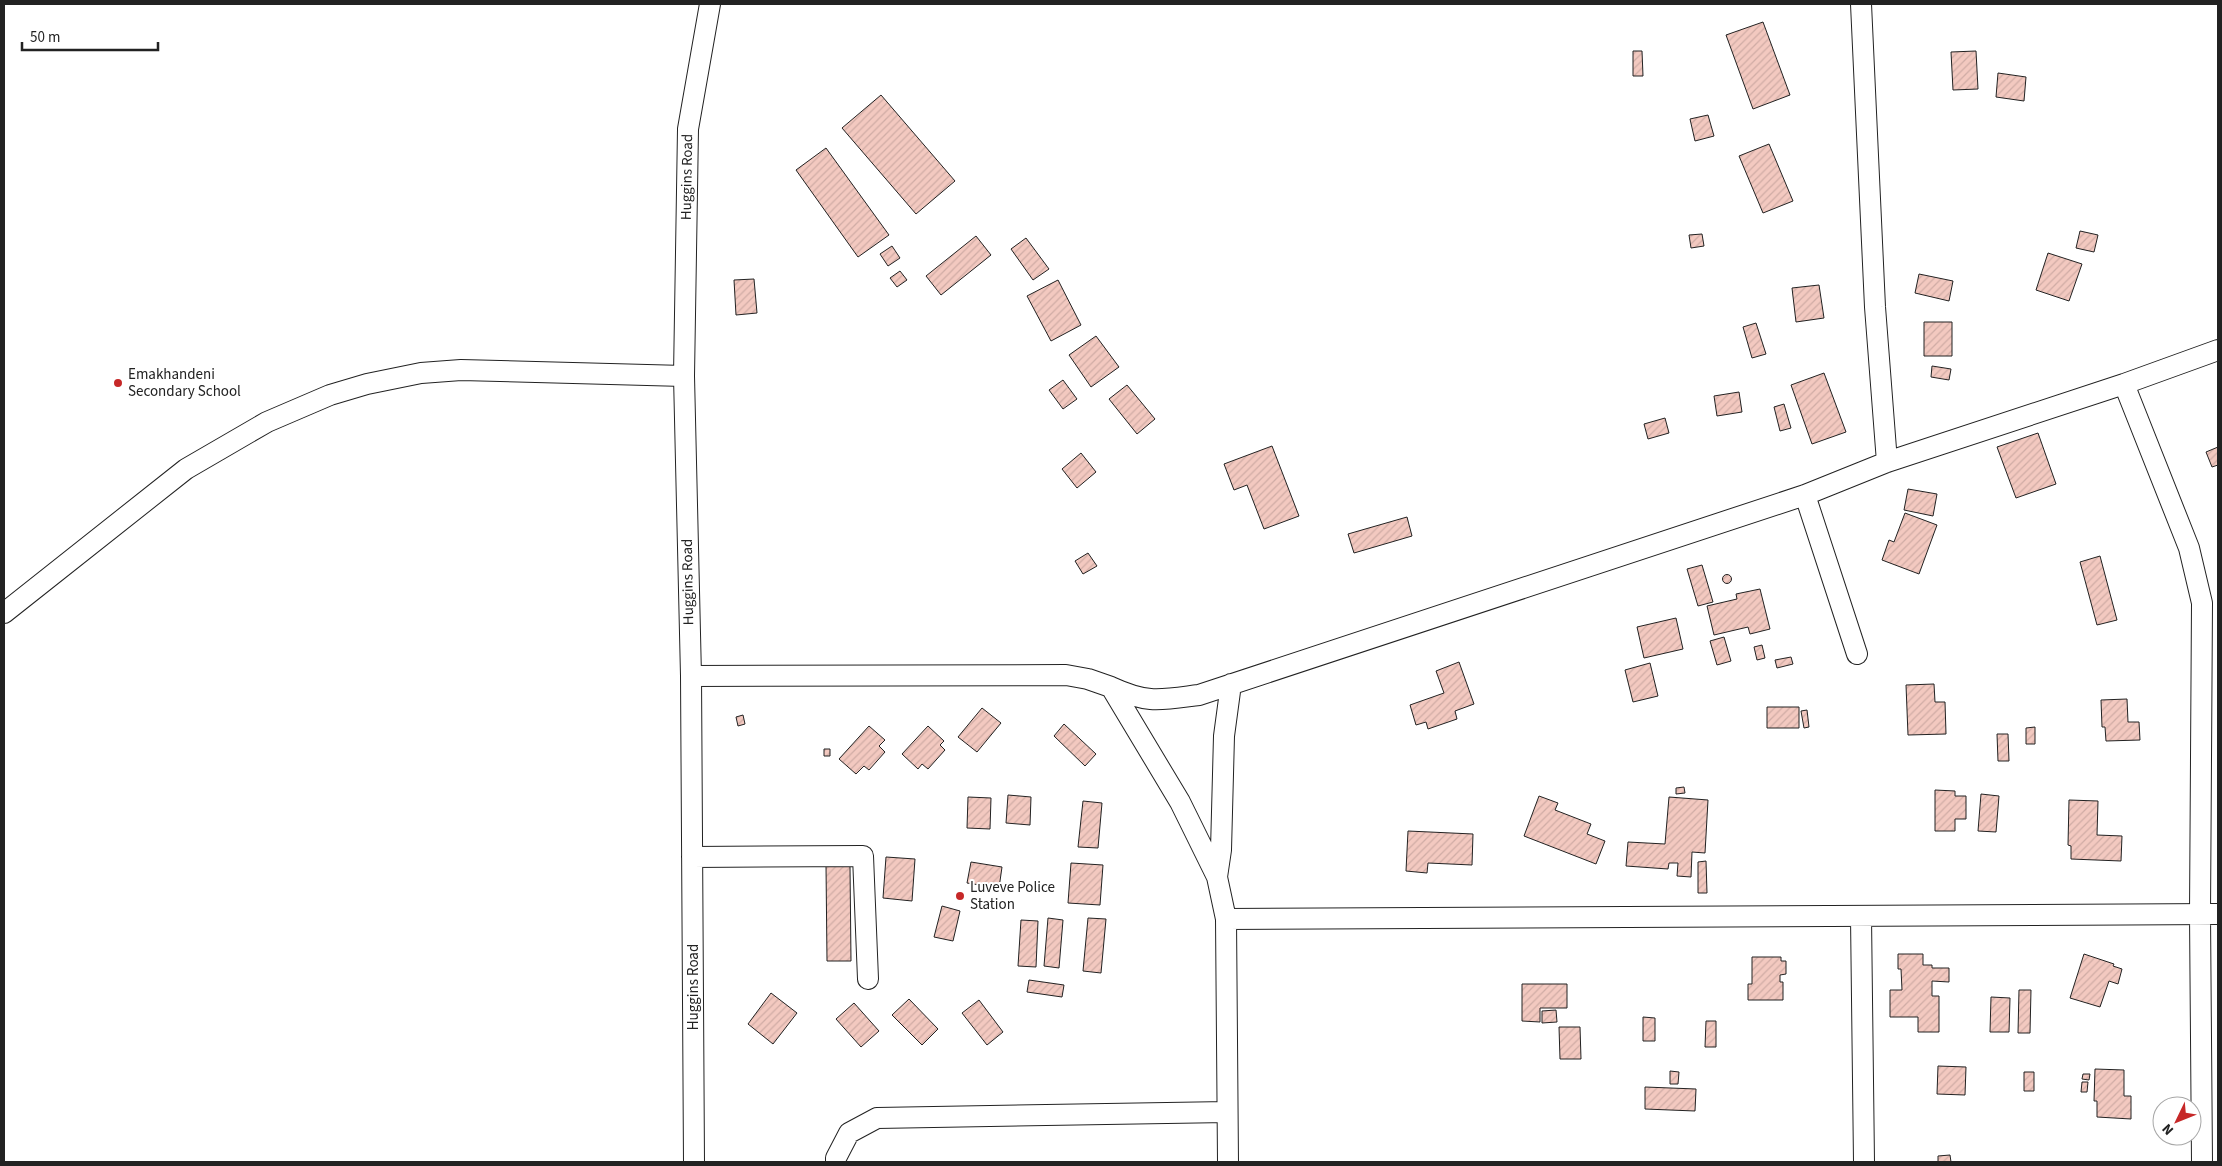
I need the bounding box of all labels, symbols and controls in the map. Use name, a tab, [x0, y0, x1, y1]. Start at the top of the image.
scale bar	[22, 20, 159, 52]
text: 50 m	[30, 27, 60, 48]
street label: Huggins Road	[676, 134, 698, 220]
place label: Emakhandeni Secondary School	[128, 364, 241, 402]
marker: Emakhandeni Secondary School	[112, 377, 124, 389]
street label: Huggins Road	[677, 539, 699, 625]
place label: Luveve Police Station	[970, 877, 1055, 915]
marker: Luveve Police Station	[954, 890, 966, 902]
street label: Huggins Road	[683, 944, 704, 1030]
north arrow	[2152, 1096, 2202, 1146]
text: N	[2158, 1119, 2179, 1139]

